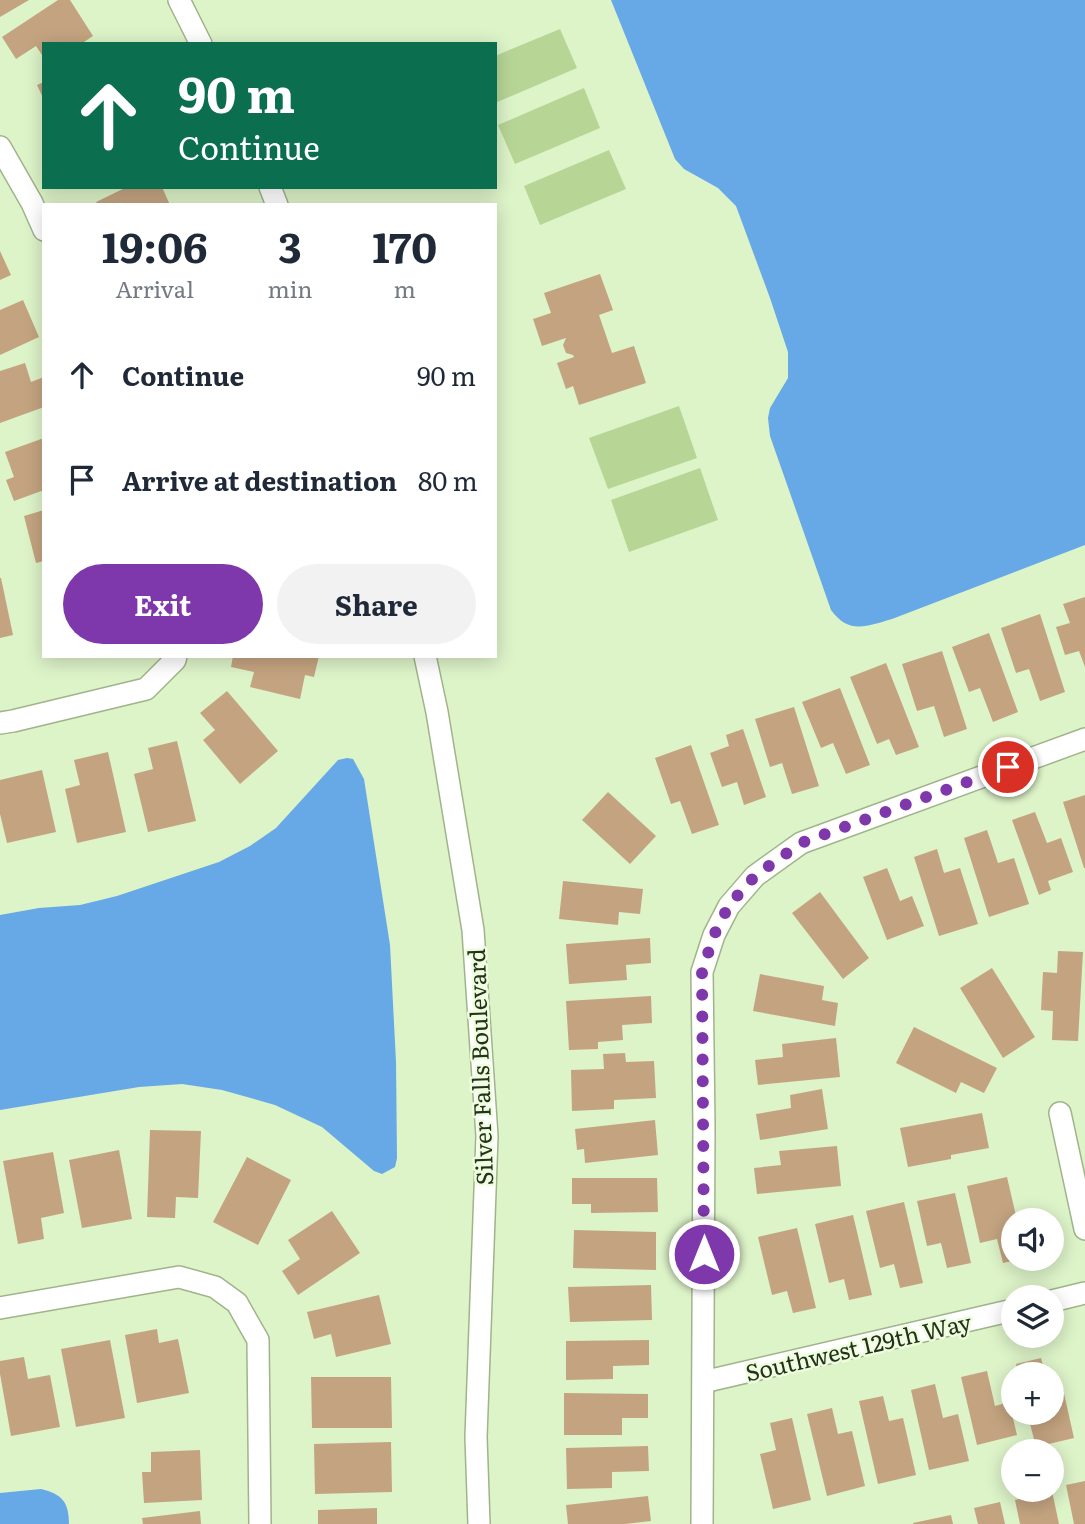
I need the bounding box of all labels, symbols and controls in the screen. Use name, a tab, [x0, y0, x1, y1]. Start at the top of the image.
text: 90 m	[178, 55, 295, 128]
icon: ahead	[63, 70, 154, 161]
text: Continue	[178, 122, 320, 170]
text: 19:06	[102, 214, 208, 276]
text: 3	[278, 214, 302, 276]
text: 170	[372, 214, 437, 276]
text: Arrival	[115, 271, 194, 305]
text: min	[267, 271, 313, 305]
text: m	[394, 271, 416, 305]
text: Continue	[122, 355, 244, 394]
text: 90 m	[417, 355, 476, 394]
icon: ahead	[63, 356, 101, 394]
text: Arrive at destination	[122, 460, 397, 499]
text: 80 m	[418, 460, 478, 499]
icon: arrive	[63, 461, 101, 499]
button: Exit	[63, 564, 263, 644]
button: Share	[277, 564, 476, 644]
pin	[978, 737, 1038, 797]
icon: arrive	[989, 748, 1027, 786]
street label: Silver Falls Boulevard	[458, 948, 500, 1186]
map controls	[1001, 1208, 1064, 1502]
button: sound	[1001, 1208, 1064, 1271]
position arrow	[667, 1217, 741, 1291]
button: layers	[1001, 1285, 1064, 1348]
street label: Southwest 129th Way	[742, 1303, 975, 1389]
button: +	[1001, 1362, 1064, 1425]
button: −	[1001, 1439, 1064, 1502]

